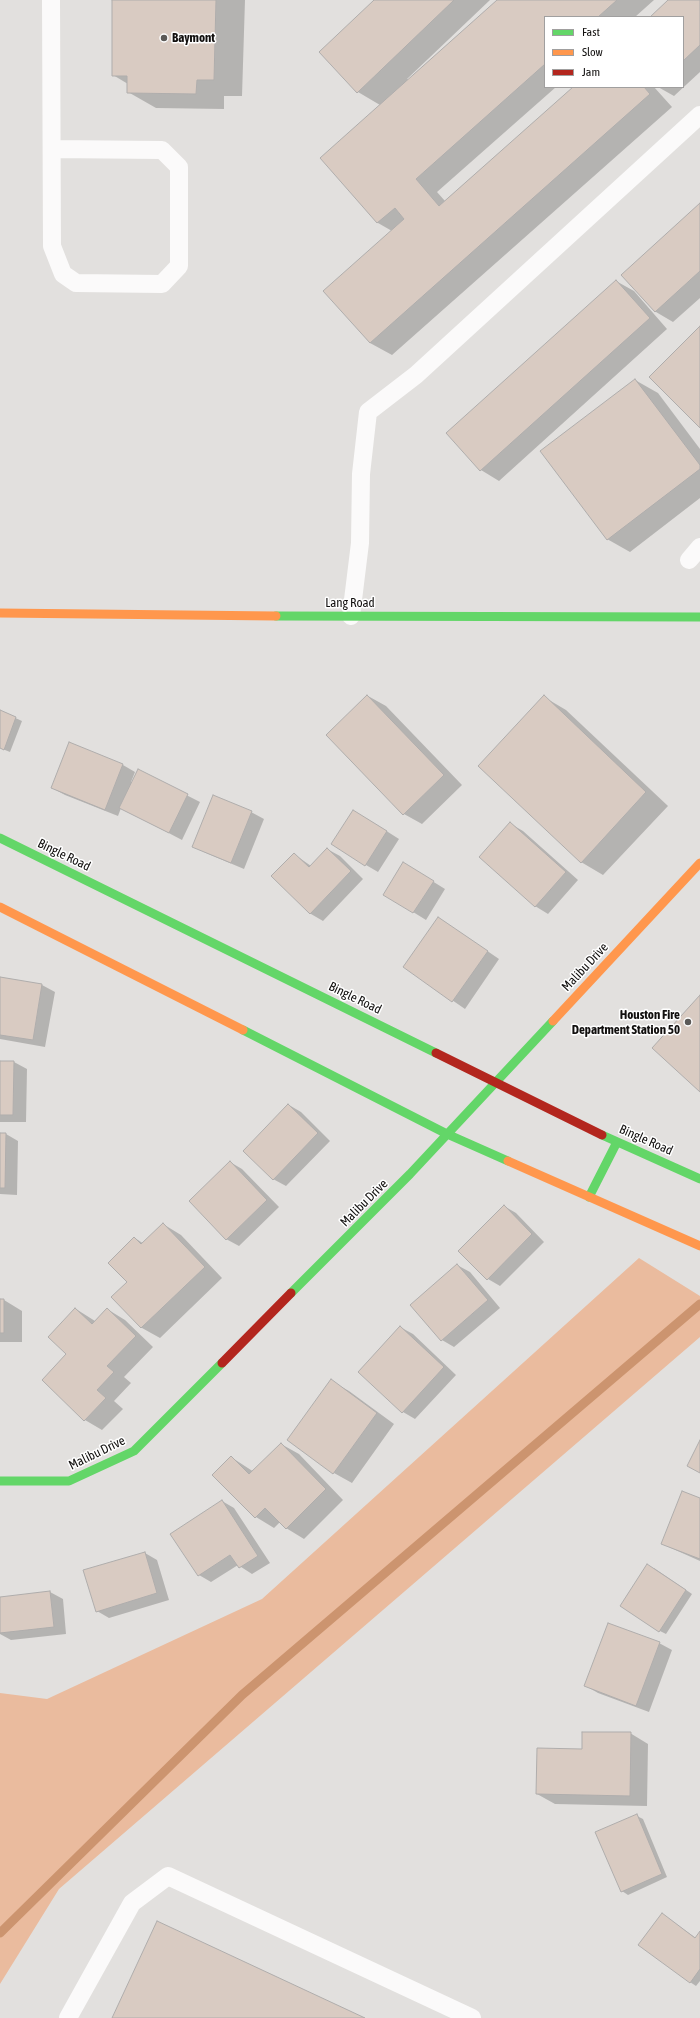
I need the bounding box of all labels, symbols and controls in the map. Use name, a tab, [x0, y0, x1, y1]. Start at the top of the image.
legend	[544, 16, 684, 88]
text: Fast	[582, 25, 600, 39]
place label: Baymont	[172, 30, 215, 46]
marker: Baymont	[159, 33, 169, 43]
text: Slow	[582, 45, 603, 59]
text: Jam	[582, 65, 600, 79]
street label: Lang Road	[325, 595, 375, 611]
street label: Bingle Road	[35, 836, 93, 874]
street label: Malibu Drive	[559, 940, 611, 994]
street label: Bingle Road	[326, 979, 384, 1017]
place label: Houston Fire Department Station 50	[572, 1007, 680, 1038]
marker: Houston Fire Department Station 50	[683, 1017, 693, 1027]
street label: Bingle Road	[617, 1121, 675, 1159]
street label: Malibu Drive	[337, 1176, 391, 1230]
street label: Malibu Drive	[66, 1433, 128, 1473]

